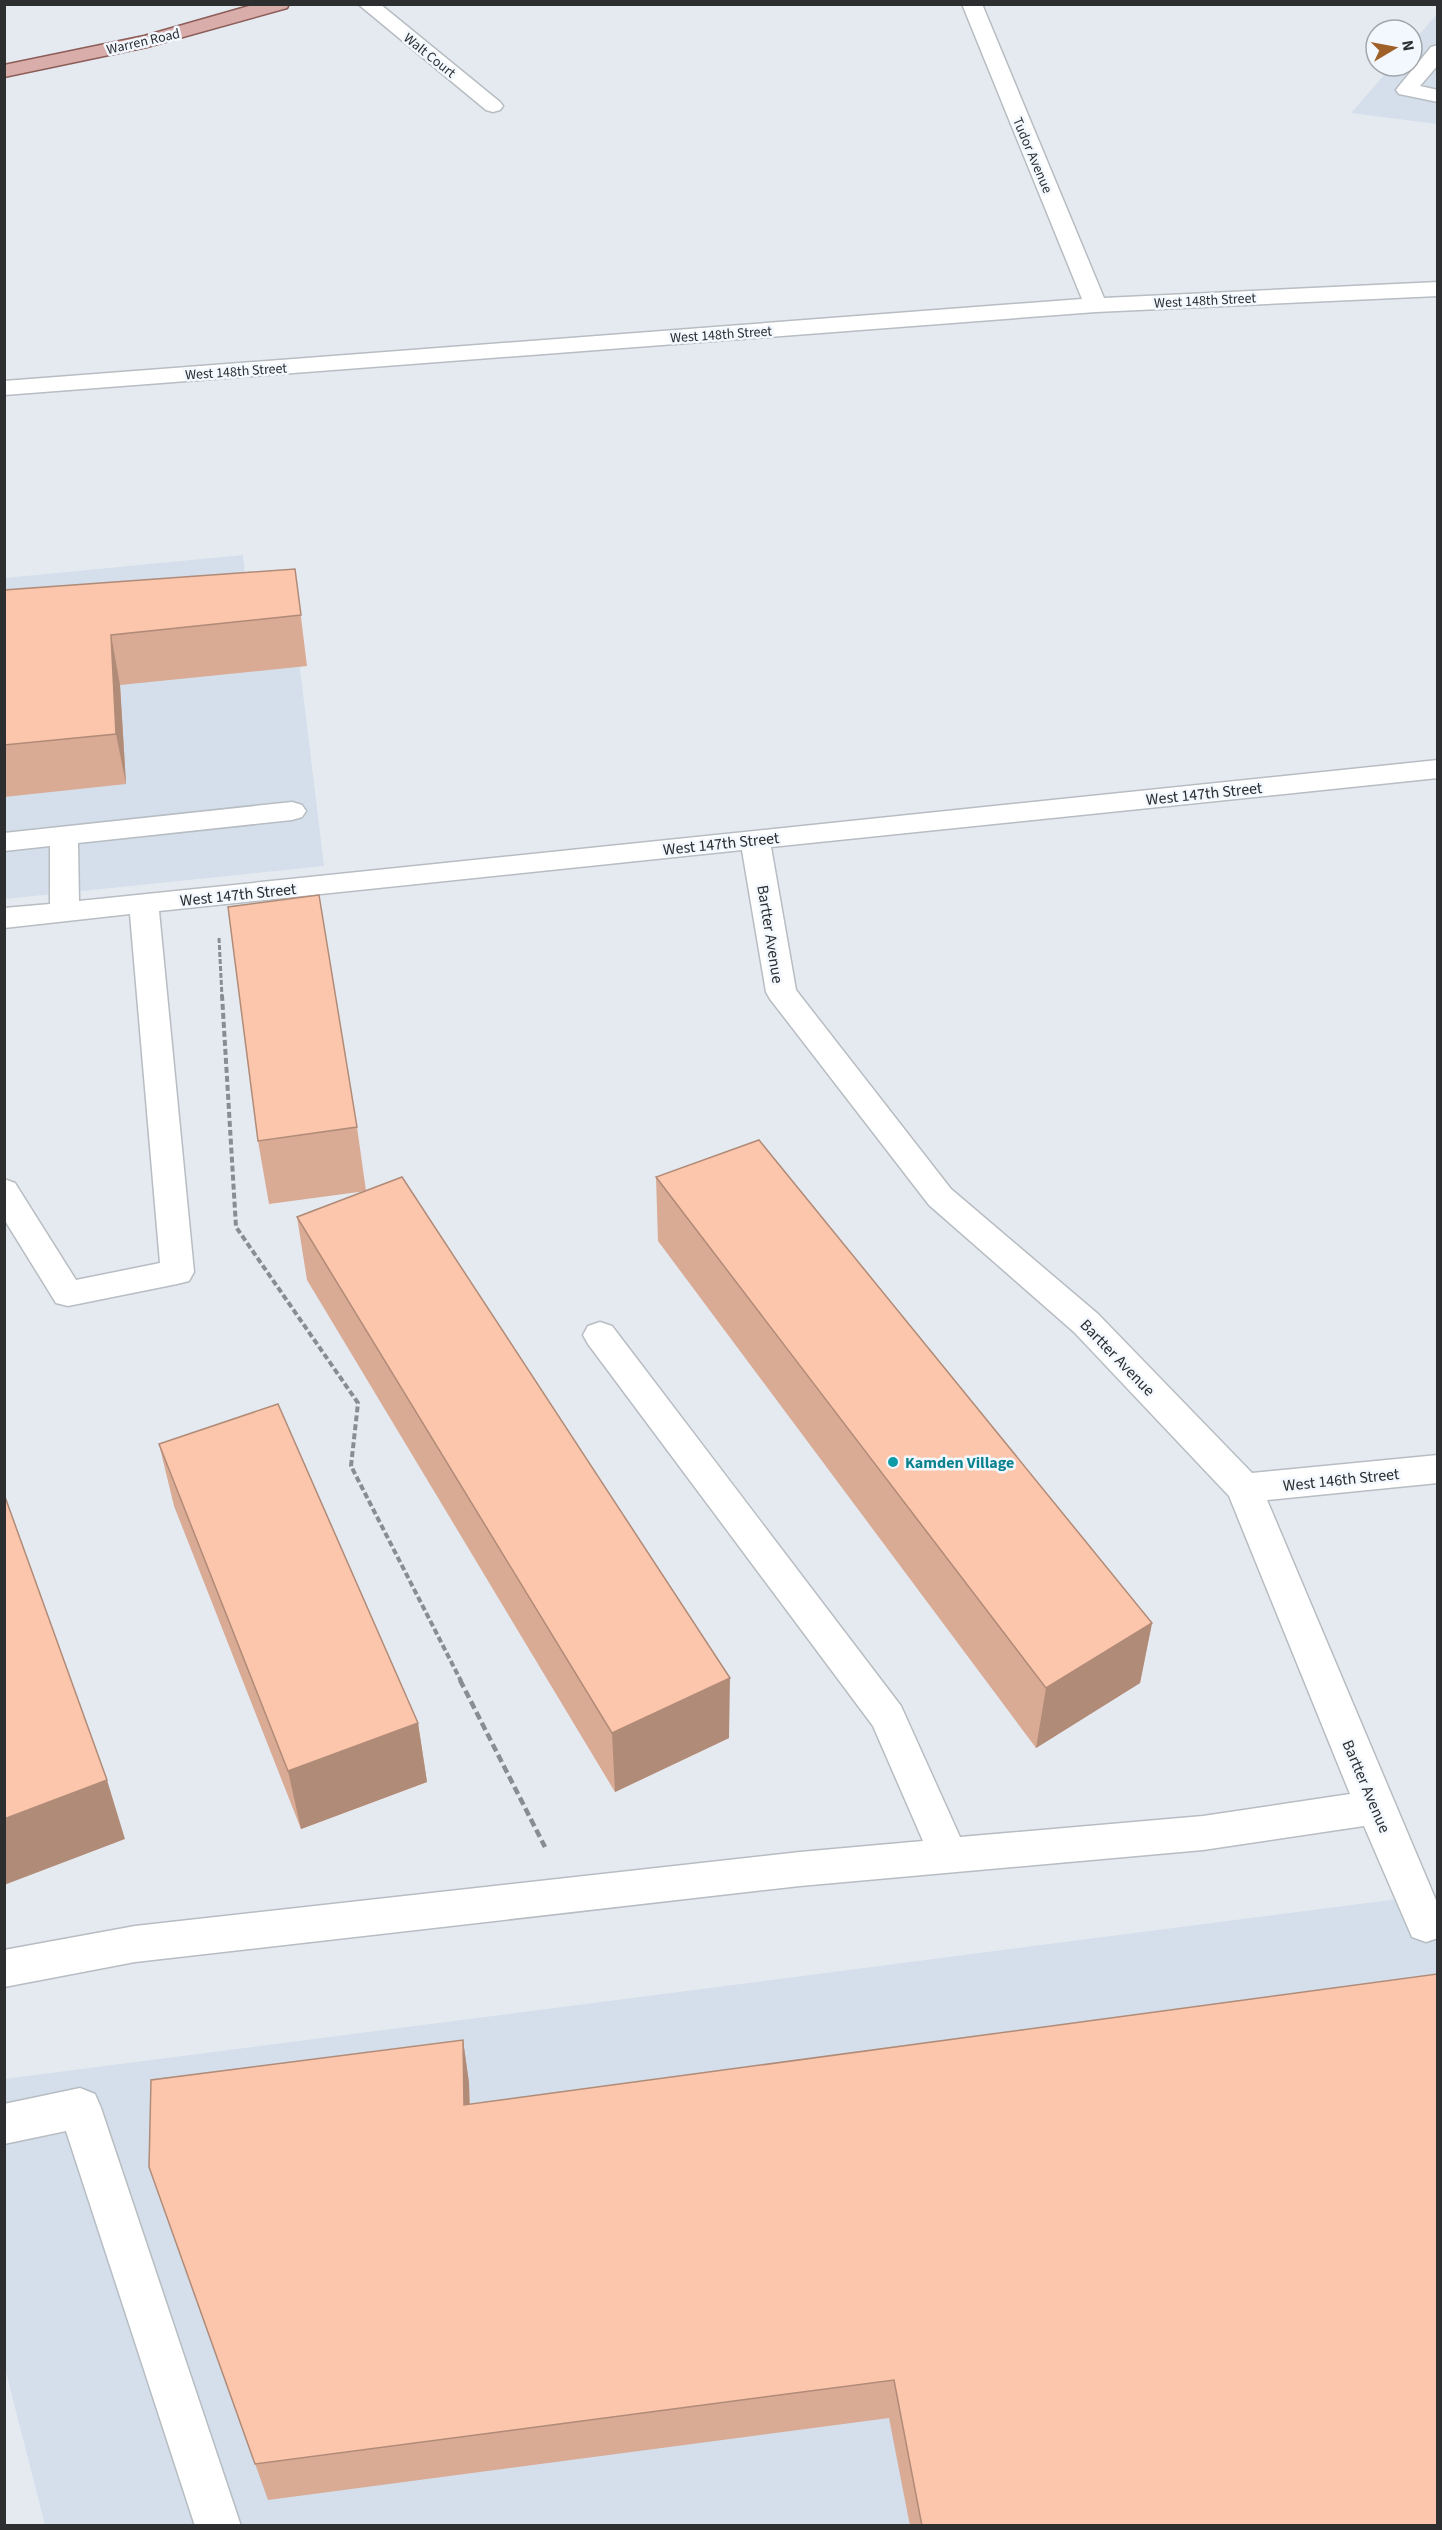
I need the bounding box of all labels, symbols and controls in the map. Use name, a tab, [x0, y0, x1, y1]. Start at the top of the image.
north arrow	[1364, 18, 1424, 78]
street label: Warren Road	[105, 24, 182, 60]
street label: Walt Court	[399, 29, 460, 83]
text: N	[1396, 38, 1420, 53]
street label: Tudor Avenue	[1007, 114, 1057, 196]
street label: West 148th Street	[1154, 288, 1257, 314]
street label: West 148th Street	[669, 321, 773, 349]
street label: West 148th Street	[184, 358, 288, 386]
street label: West 147th Street	[1145, 777, 1264, 811]
street label: West 147th Street	[662, 827, 781, 861]
street label: West 147th Street	[179, 878, 298, 912]
street label: Bartter Avenue	[751, 883, 789, 985]
street label: Bartter Avenue	[1075, 1314, 1160, 1401]
place label: Kamden Village	[905, 1452, 1014, 1474]
marker: Kamden Village	[886, 1455, 900, 1469]
street label: West 146th Street	[1282, 1463, 1401, 1497]
street label: Bartter Avenue	[1337, 1736, 1396, 1836]

